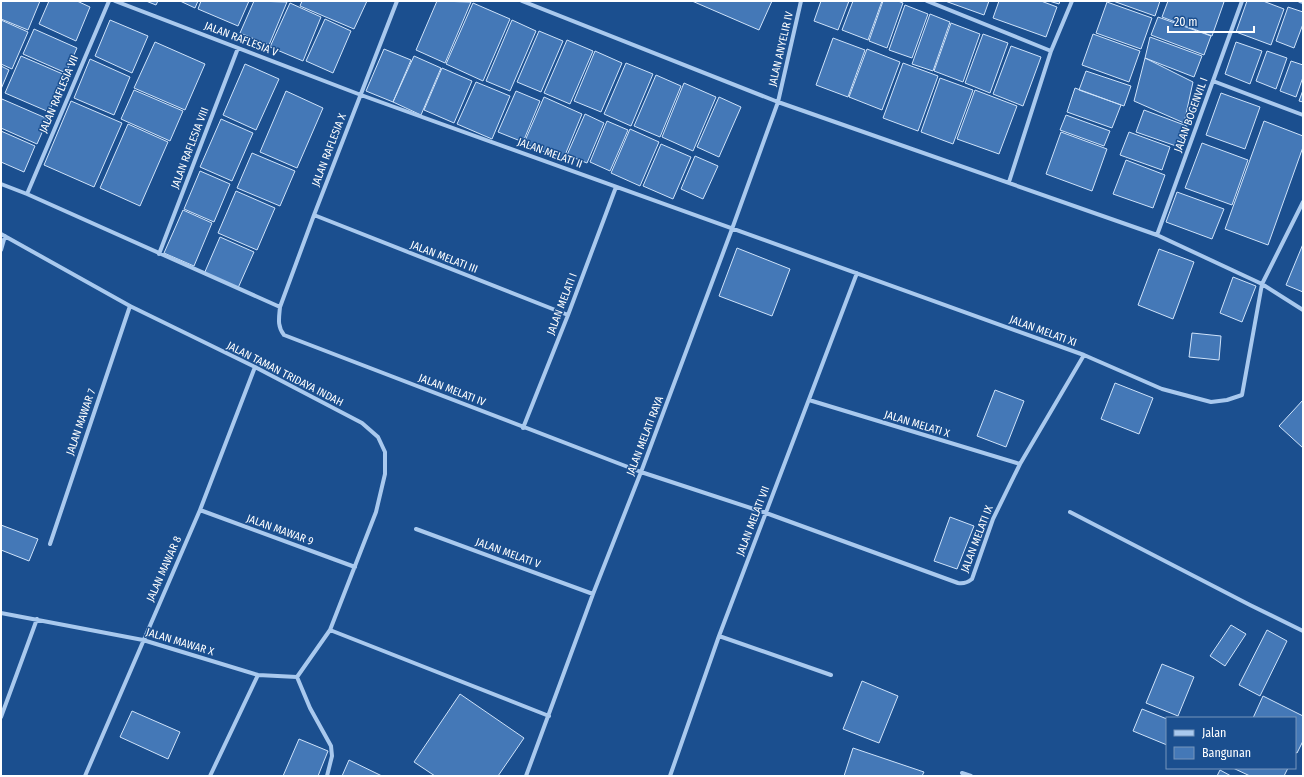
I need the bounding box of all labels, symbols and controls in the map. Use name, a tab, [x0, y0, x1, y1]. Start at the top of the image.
scale bar	[1168, 8, 1254, 34]
street label: JALAN ANYELIR IV	[766, 10, 796, 88]
text: 20 m	[1174, 15, 1198, 29]
street label: JALAN RAFLESIA V	[202, 19, 280, 59]
street label: JALAN RAFLESIA VII	[37, 53, 81, 135]
street label: JALAN BOGENVIL I	[1171, 76, 1211, 154]
street label: JALAN RAFLESIA VIII	[168, 105, 212, 191]
street label: JALAN RAFLESIA X	[309, 111, 349, 188]
street label: JALAN MELATI II	[516, 135, 584, 171]
street label: JALAN MELATI III	[409, 238, 479, 276]
street label: JALAN MELATI I	[544, 271, 580, 337]
street label: JALAN MELATI XI	[1008, 313, 1078, 349]
street label: JALAN TAMAN TRIDAYA INDAH	[225, 339, 345, 409]
street label: JALAN MELATI IV	[417, 371, 488, 409]
street label: JALAN MAWAR 7	[64, 387, 99, 457]
street label: JALAN MELATI RAYA	[624, 394, 666, 478]
street label: JALAN MELATI X	[883, 408, 952, 440]
street label: JALAN MELATI VII	[734, 484, 772, 558]
street label: JALAN MELATI IX	[958, 503, 996, 574]
street label: JALAN MAWAR 9	[245, 512, 315, 548]
street label: JALAN MAWAR 8	[144, 534, 184, 604]
street label: JALAN MELATI V	[474, 535, 543, 571]
street label: JALAN MAWAR X	[144, 626, 216, 659]
legend	[1166, 717, 1296, 769]
text: Jalan	[1202, 726, 1226, 740]
text: Bangunan	[1202, 746, 1251, 760]

